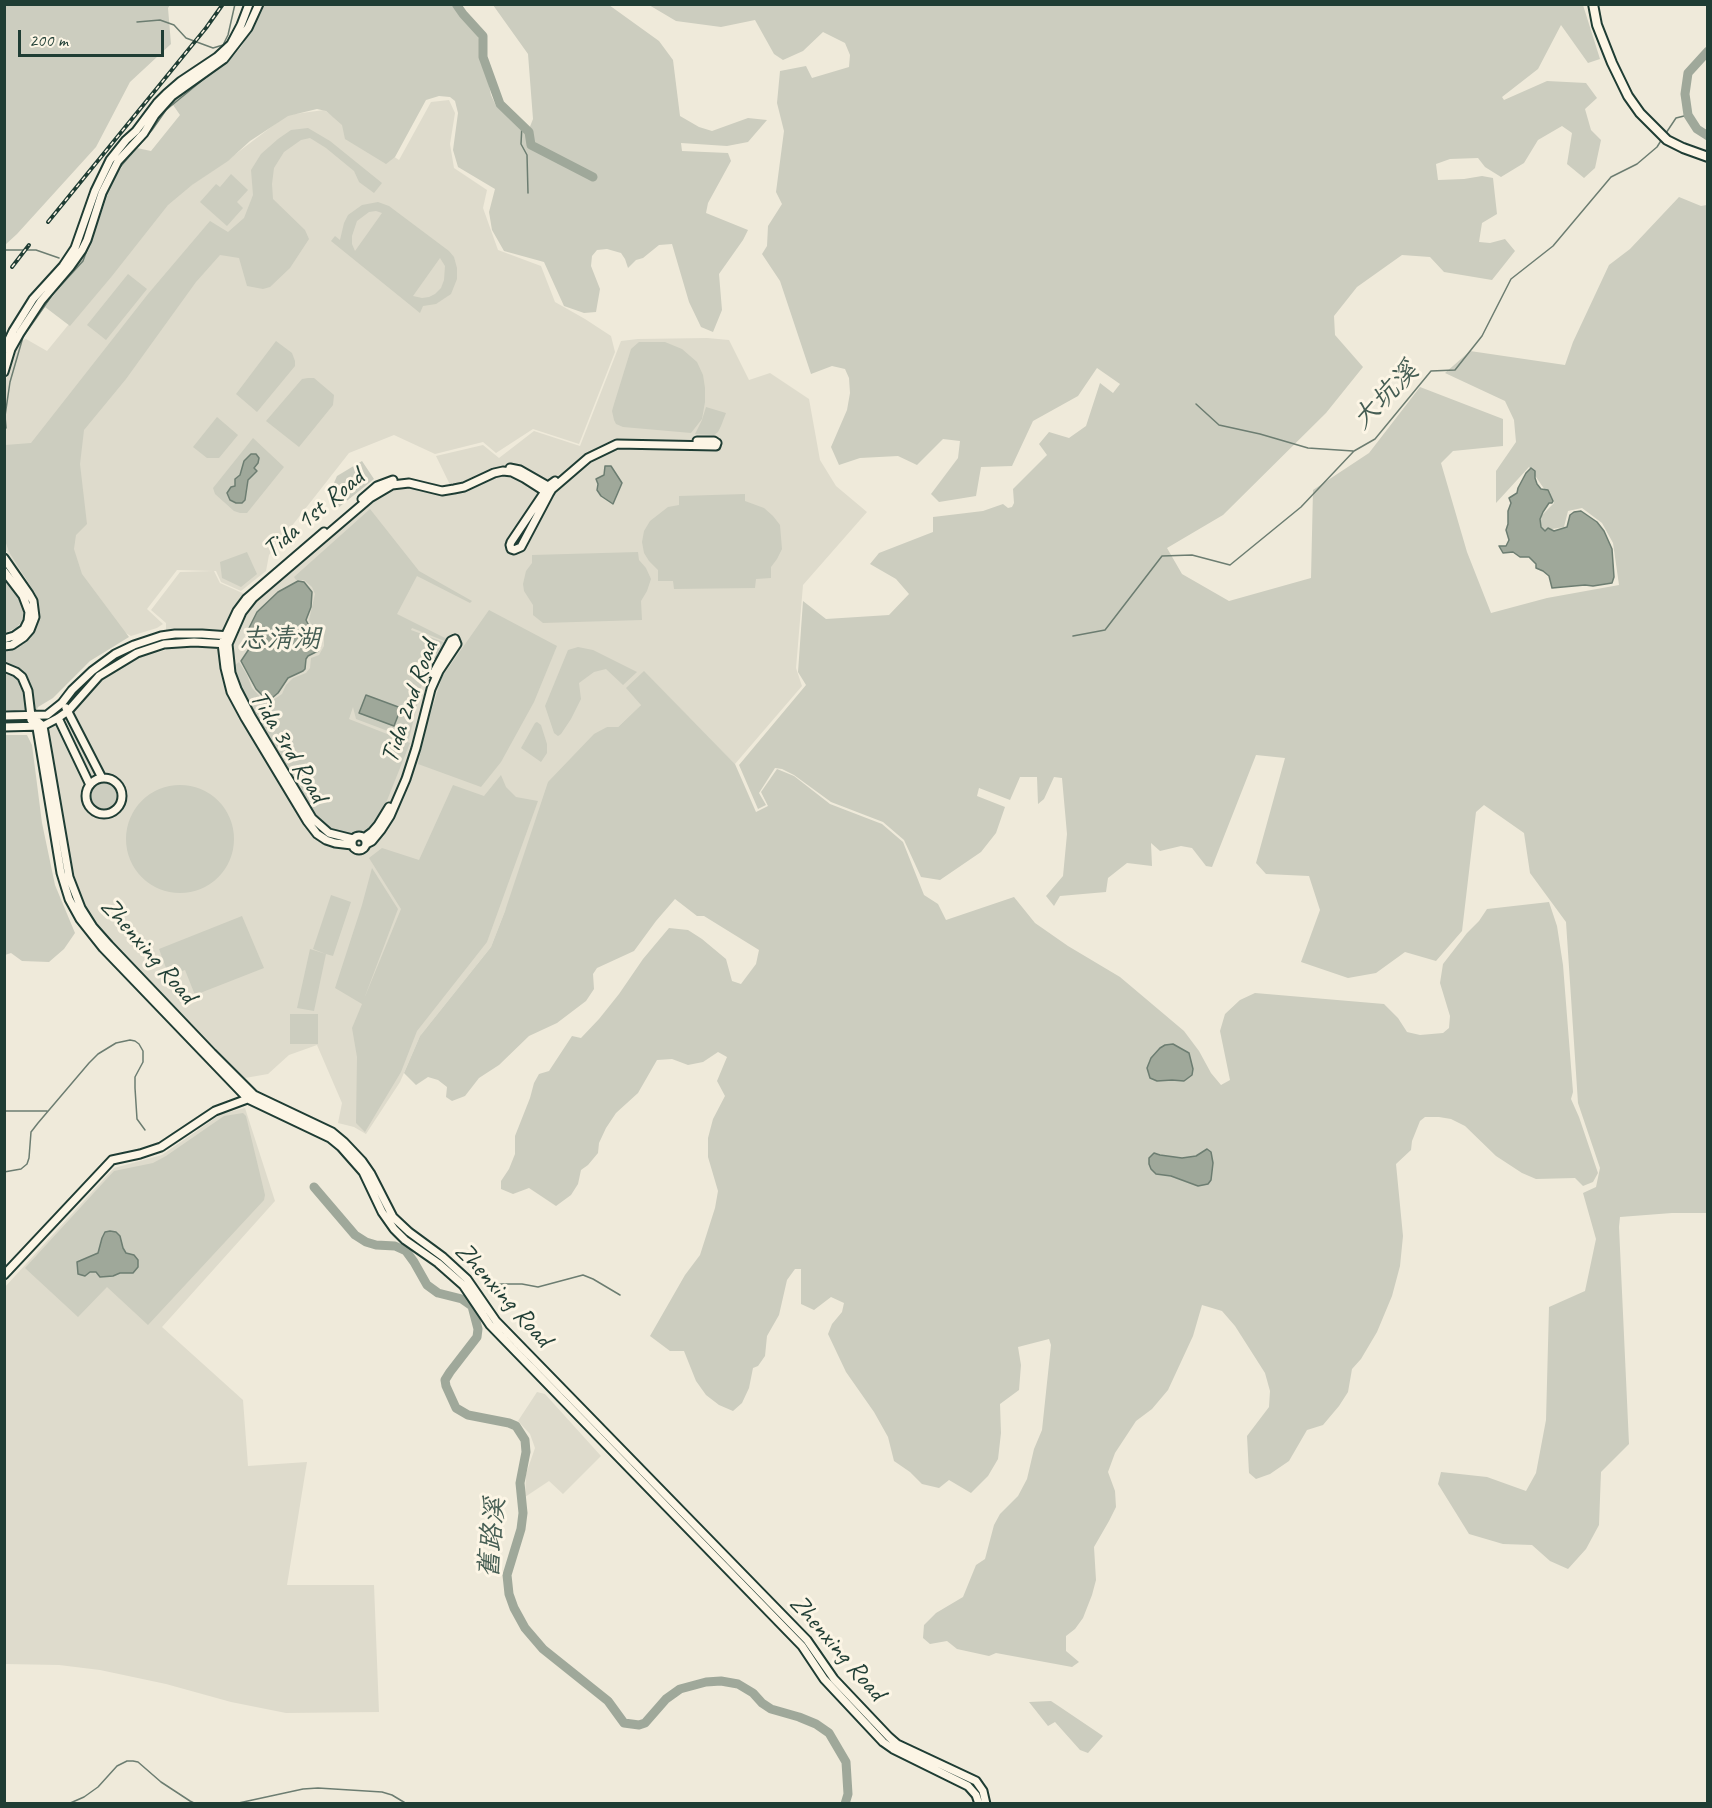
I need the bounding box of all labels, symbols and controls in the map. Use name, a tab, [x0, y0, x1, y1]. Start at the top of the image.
scale bar	[21, 18, 166, 56]
text: 200 m	[29, 29, 68, 51]
water label: 大坑溪	[1346, 356, 1426, 436]
street label: Tida 1st Road	[257, 463, 371, 565]
water label: 志清湖	[240, 624, 320, 656]
street label: Tida 2nd Road	[375, 637, 445, 767]
street label: Tida 3rd Road	[242, 685, 334, 809]
street label: Zhenxing Road	[93, 892, 203, 1010]
street label: Zhenxing Road	[448, 1236, 558, 1354]
water label: 舊路溪	[473, 1496, 513, 1580]
street label: Zhenxing Road	[782, 1589, 892, 1707]

